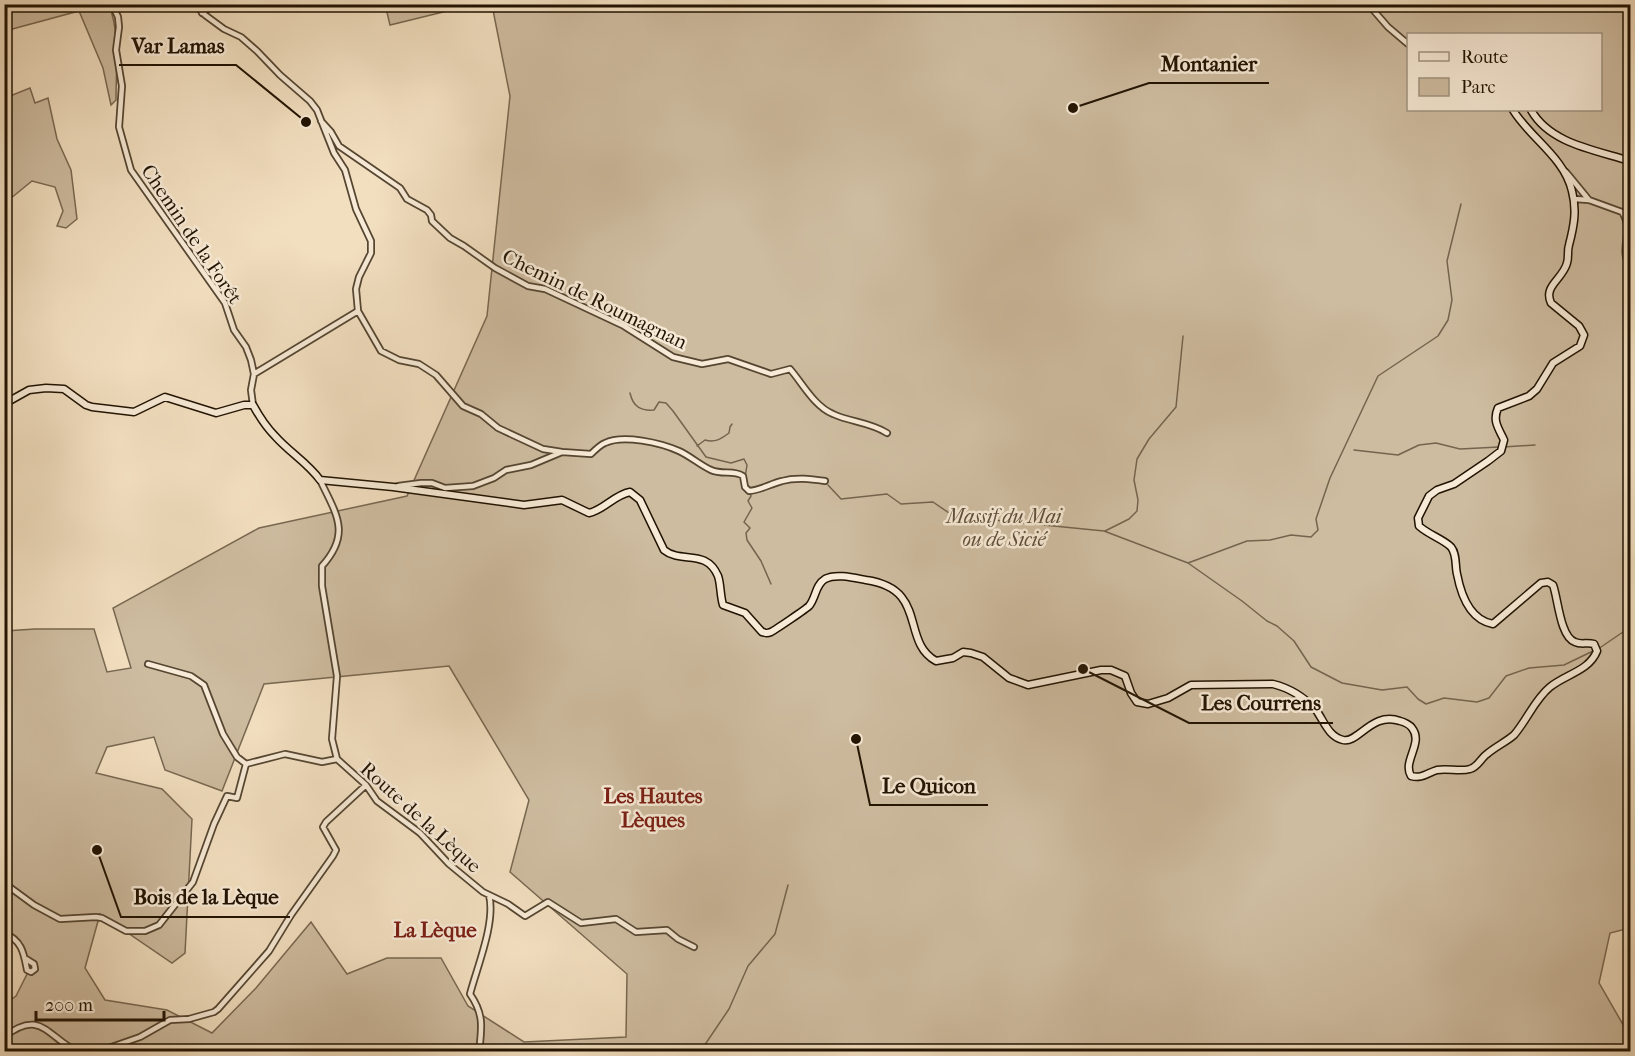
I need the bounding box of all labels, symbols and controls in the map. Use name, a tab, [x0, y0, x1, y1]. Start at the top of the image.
callout: Var Lamas	[119, 26, 236, 65]
legend	[1407, 33, 1602, 111]
text: Var Lamas	[131, 34, 225, 58]
callout: Montanier	[1149, 44, 1269, 83]
text: Route	[1461, 47, 1508, 68]
text: Montanier	[1160, 52, 1258, 76]
text: Parc	[1461, 77, 1496, 98]
street label: Chemin de la Forêt	[136, 160, 247, 308]
street label: Chemin de Roumagnan	[499, 245, 691, 354]
park label: Massif du Mai ou de Sicié	[944, 505, 1063, 551]
callout: Les Courrens	[1189, 684, 1333, 723]
text: Les Courrens	[1201, 691, 1321, 715]
street label: Route de la Lèque	[356, 757, 486, 878]
callout: Le Quicon	[870, 766, 988, 805]
text: Le Quicon	[882, 774, 977, 798]
district label: Les Hautes Lèques	[603, 784, 703, 832]
callout: Bois de la Lèque	[121, 878, 290, 917]
text: Bois de la Lèque	[133, 885, 279, 909]
district label: La Lèque	[393, 918, 477, 942]
scale bar	[36, 984, 164, 1022]
text: 200 m	[45, 995, 93, 1016]

